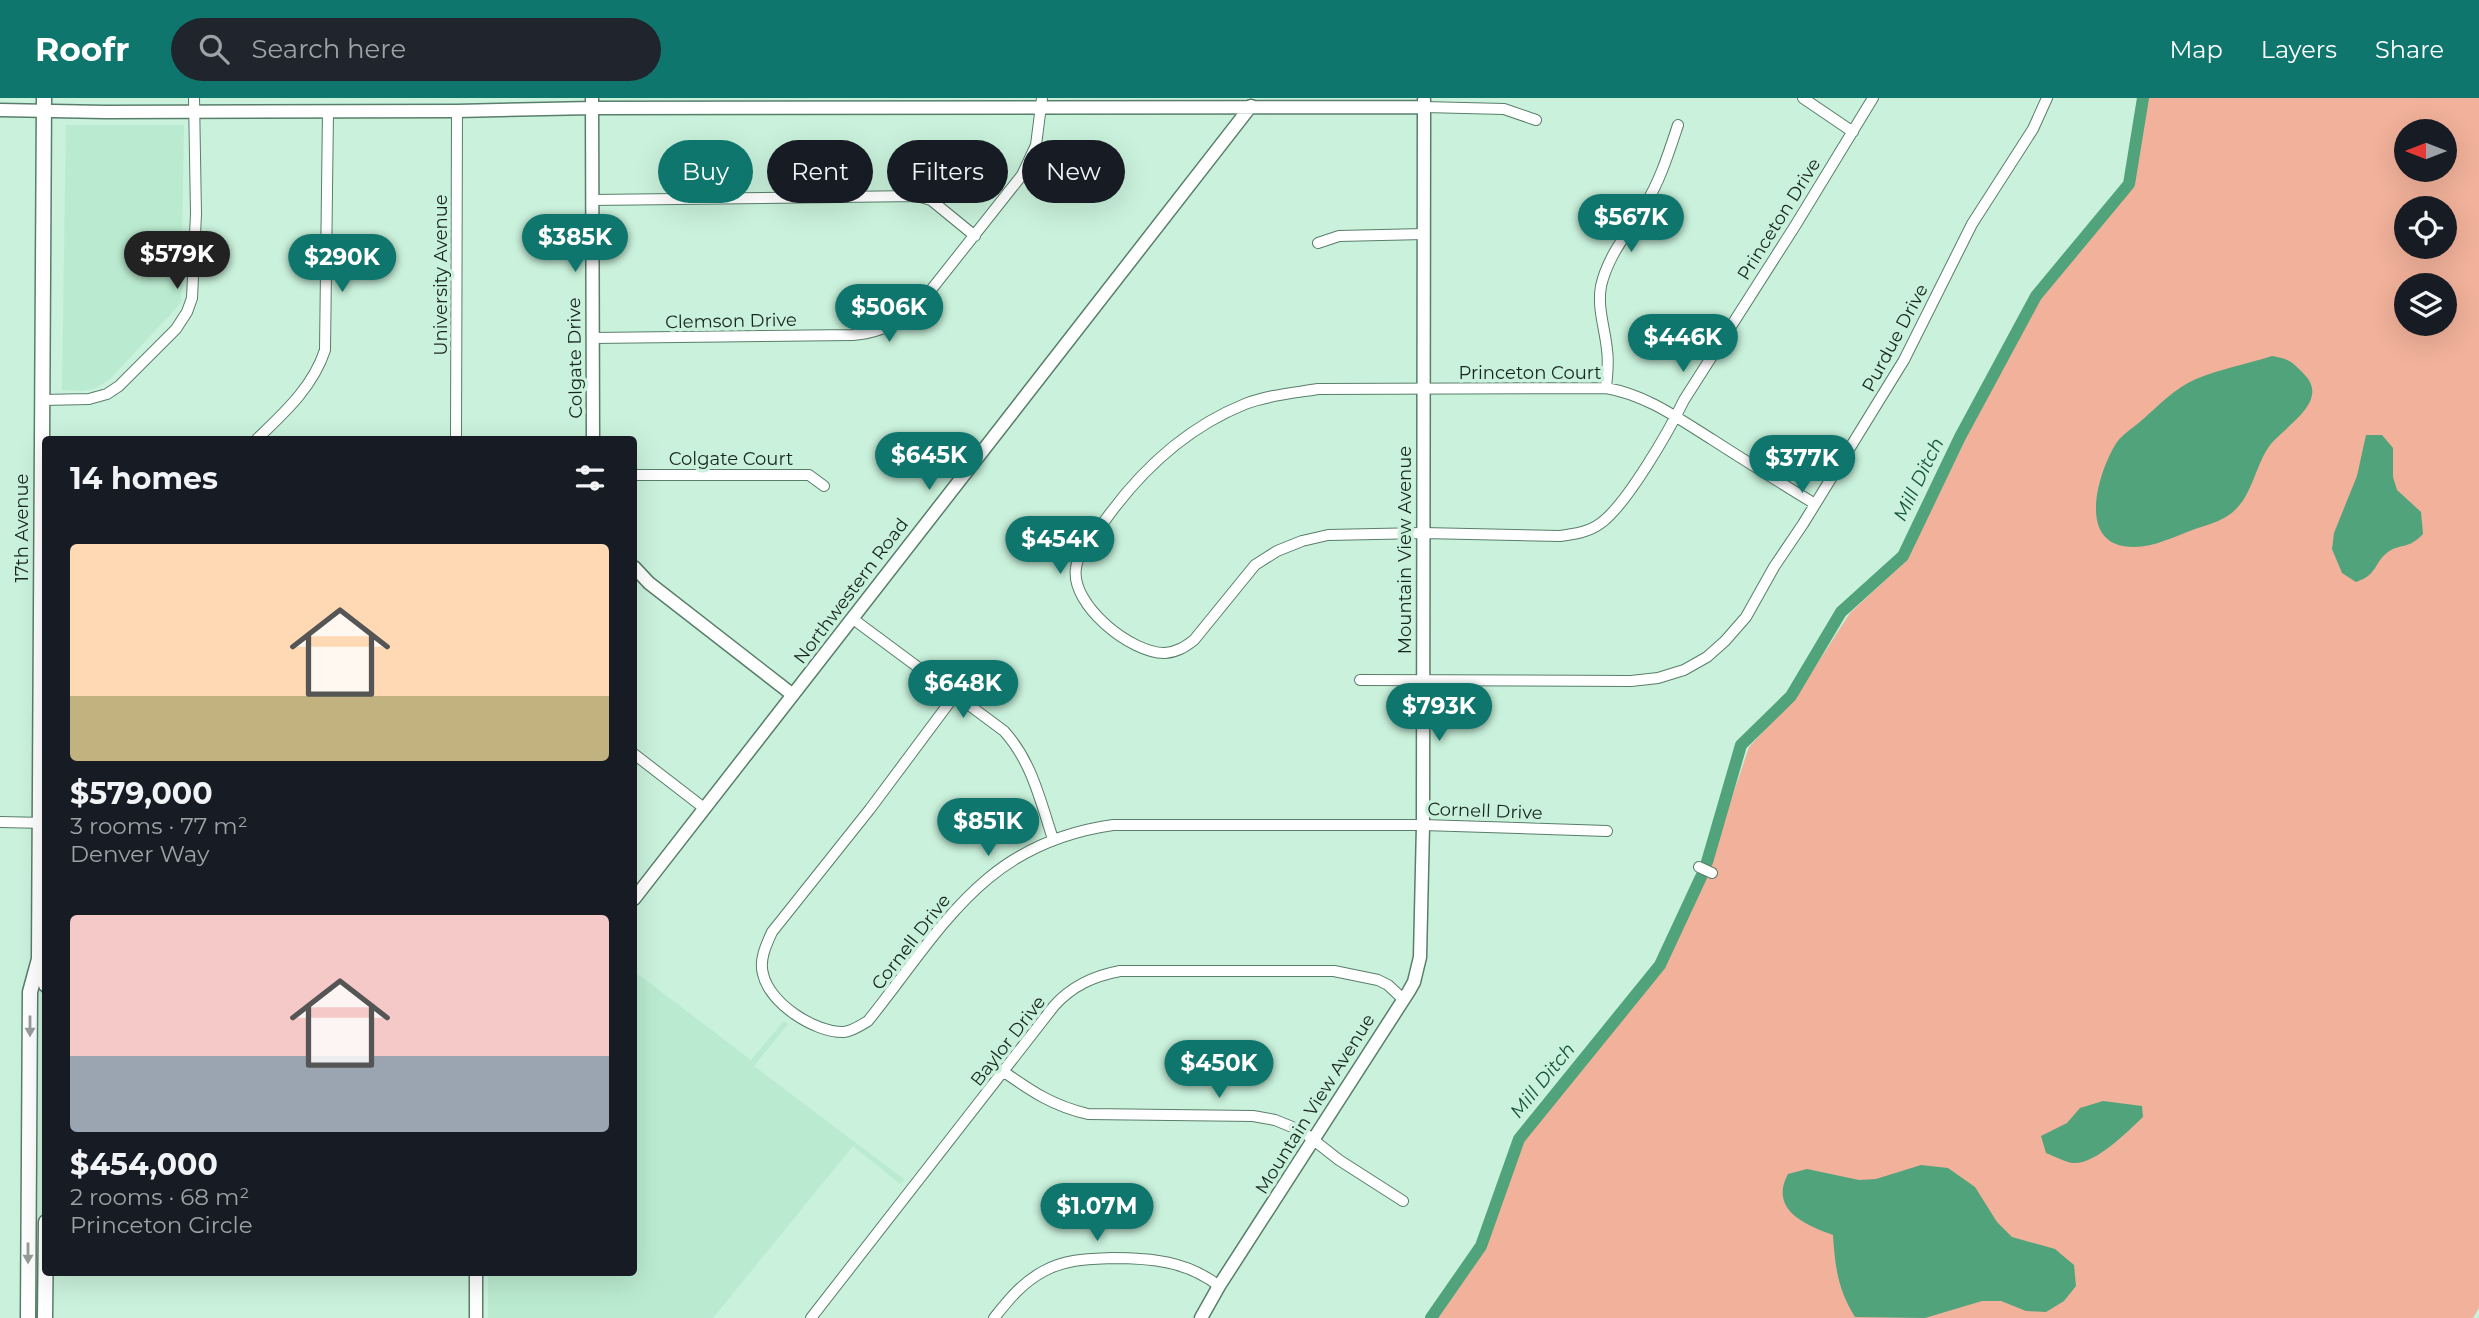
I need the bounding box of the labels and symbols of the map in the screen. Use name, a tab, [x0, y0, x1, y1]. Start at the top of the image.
north arrow	[2394, 119, 2457, 182]
street label: Princeton Drive	[1733, 154, 1825, 284]
street label: University Avenue	[430, 194, 452, 356]
pin: $567K	[1582, 194, 1680, 254]
pin: $385K	[526, 214, 624, 274]
pin: $579K	[128, 232, 226, 291]
pin: $290K	[293, 234, 391, 294]
street label: Purdue Drive	[1857, 280, 1933, 396]
pin: $506K	[840, 285, 938, 344]
street label: Colgate Drive	[563, 297, 587, 419]
street label: Clemson Drive	[665, 309, 797, 333]
pin: $446K	[1634, 314, 1732, 374]
street label: Princeton Court	[1458, 362, 1602, 384]
pin: $645K	[880, 432, 978, 492]
water label: Mill Ditch	[1888, 434, 1949, 525]
pin: $377K	[1753, 436, 1851, 495]
street label: Mountain View Avenue	[1394, 446, 1416, 654]
street label: Colgate Court	[669, 448, 793, 470]
street label: 17th Avenue	[11, 473, 33, 582]
street label: Northwestern Road	[789, 514, 913, 668]
pin: $454K	[1011, 517, 1109, 576]
pin: $648K	[914, 660, 1012, 720]
pin: $793K	[1390, 684, 1488, 743]
pin: $851K	[939, 798, 1037, 858]
street label: Cornell Drive	[1427, 798, 1543, 824]
street label: Cornell Drive	[867, 890, 955, 994]
street label: Baylor Drive	[966, 991, 1050, 1091]
street label: Mountain View Avenue	[1250, 1010, 1380, 1198]
one-way arrow	[24, 1015, 36, 1037]
water label: Mill Ditch	[1505, 1038, 1580, 1123]
pin: $450K	[1170, 1040, 1268, 1100]
pin: $1.07M	[1040, 1184, 1154, 1243]
one-way arrow	[22, 1242, 34, 1264]

